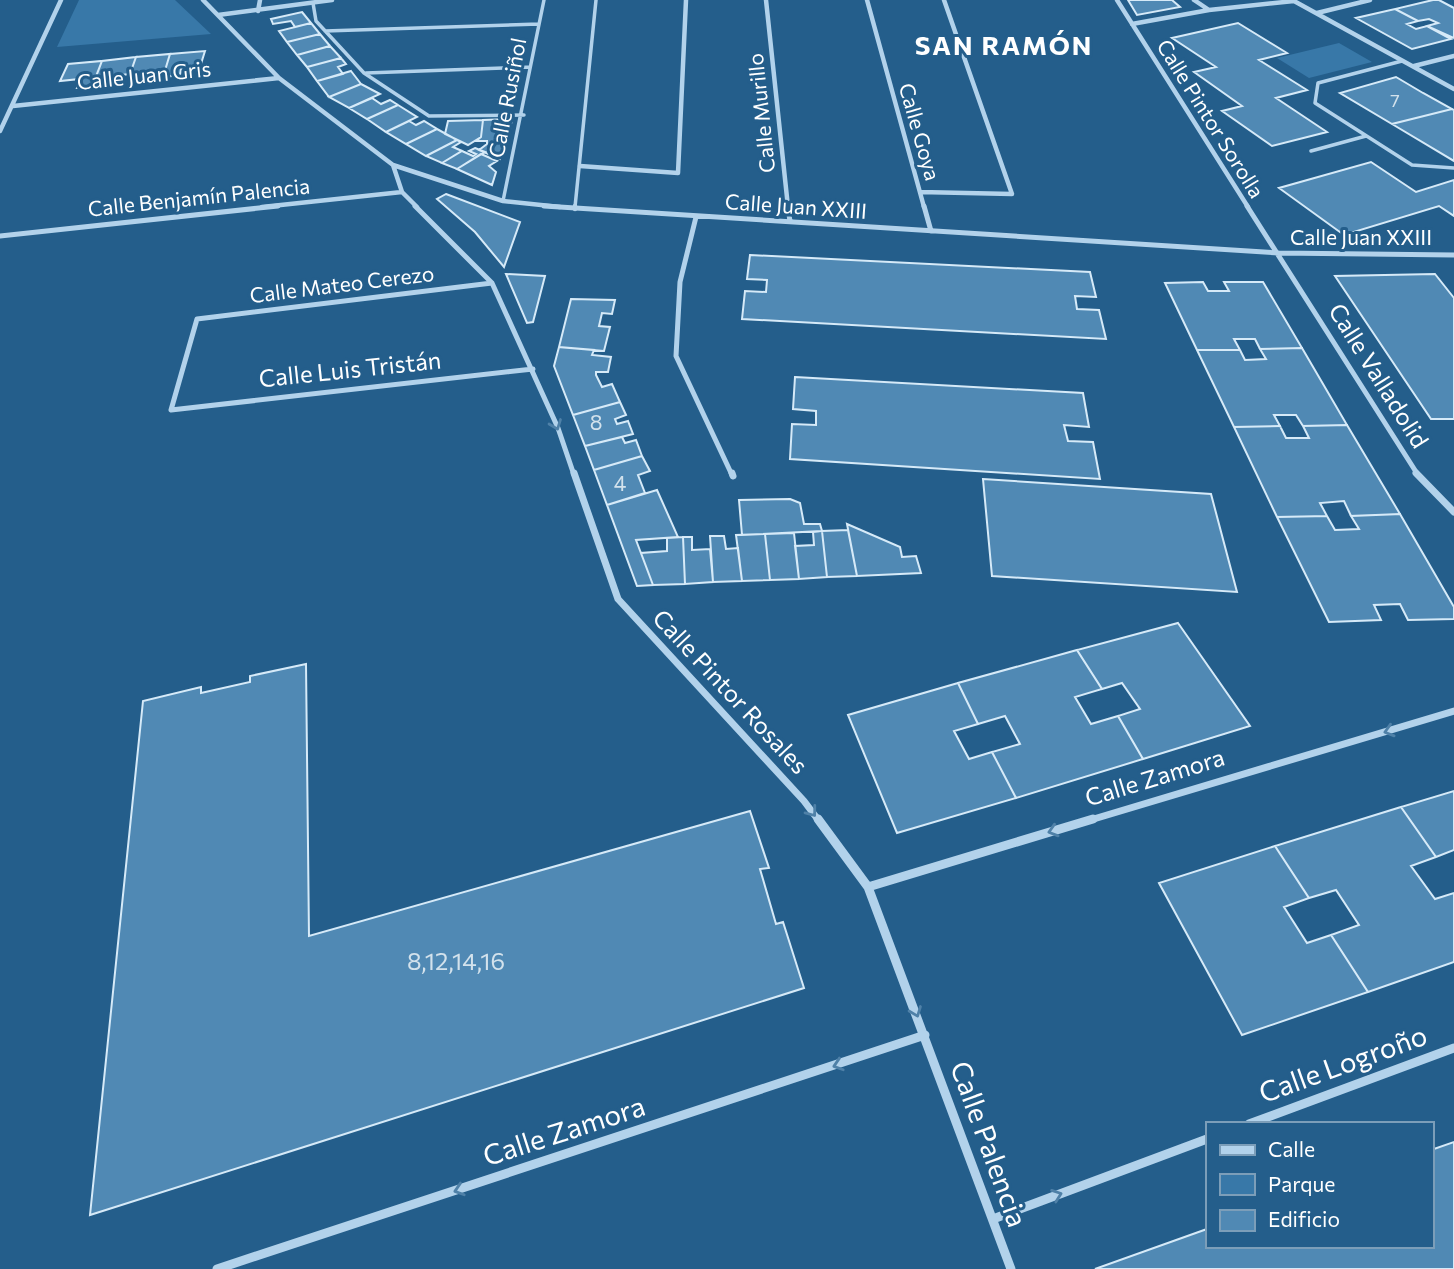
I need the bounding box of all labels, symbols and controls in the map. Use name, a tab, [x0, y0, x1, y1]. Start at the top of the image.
district label: SAN RAMÓN	[915, 29, 1093, 60]
street label: Calle Pintor Sorolla	[1152, 34, 1270, 202]
street label: Calle Rusiñol	[483, 36, 530, 160]
street label: Calle Murillo	[742, 52, 779, 174]
street label: Calle Juan Gris	[76, 55, 212, 94]
street label: Calle Goya	[895, 80, 946, 183]
house number: 7	[1390, 89, 1400, 111]
street label: Calle Benjamín Palencia	[86, 172, 311, 221]
street label: Calle Juan XXIII	[724, 188, 868, 223]
street label: Calle Juan XXIII	[1290, 224, 1432, 249]
street label: Calle Mateo Cerezo	[248, 260, 435, 307]
street label: Calle Valladolid	[1323, 297, 1435, 453]
street label: Calle Luis Tristán	[257, 345, 443, 393]
house number: 8	[590, 409, 602, 434]
one-way arrow	[548, 419, 562, 431]
house number: 4	[614, 470, 627, 495]
street label: Calle Pintor Rosales	[647, 603, 815, 779]
one-way arrow	[1383, 722, 1395, 737]
street label: Calle Zamora	[1081, 742, 1228, 812]
one-way arrow	[804, 804, 816, 817]
one-way arrow	[1047, 822, 1059, 837]
house number: 8,12,14,16	[407, 946, 505, 975]
one-way arrow	[908, 1005, 922, 1017]
street label: Calle Logroño	[1254, 1017, 1431, 1109]
street label: Calle Palencia	[944, 1056, 1036, 1231]
one-way arrow	[832, 1057, 844, 1071]
street label: Calle Zamora	[478, 1088, 649, 1172]
legend	[1206, 1122, 1433, 1248]
text: Calle	[1268, 1136, 1315, 1161]
text: Parque	[1268, 1171, 1335, 1196]
one-way arrow	[453, 1182, 465, 1196]
one-way arrow	[1050, 1189, 1062, 1203]
text: Edificio	[1268, 1206, 1340, 1231]

